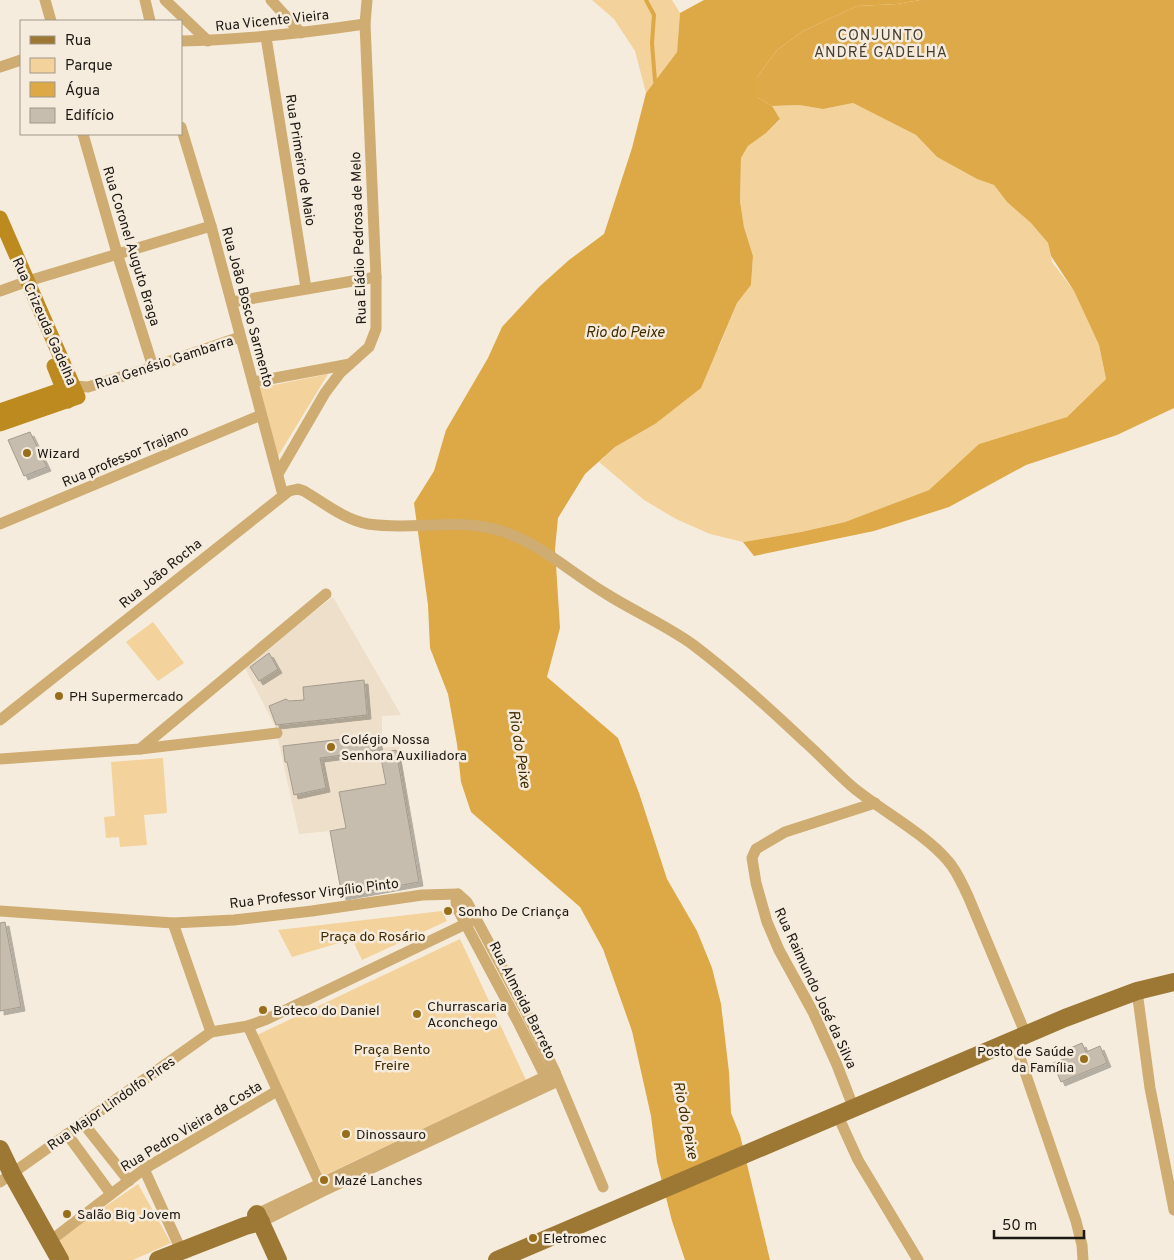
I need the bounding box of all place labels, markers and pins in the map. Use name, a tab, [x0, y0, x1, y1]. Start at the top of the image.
place label: Wizard	[37, 446, 80, 463]
marker: Wizard	[21, 447, 33, 459]
place label: PH Supermercado	[69, 689, 184, 706]
marker: PH Supermercado	[53, 690, 65, 702]
place label: Colégio Nossa Senhora Auxiliadora	[341, 732, 467, 765]
marker: Colégio Nossa Senhora Auxiliadora	[325, 741, 337, 753]
place label: Sonho De Criança	[458, 904, 569, 921]
marker: Sonho De Criança	[442, 905, 454, 917]
place label: Churrascaria Aconchego	[427, 999, 507, 1032]
place label: Boteco do Daniel	[273, 1003, 380, 1020]
marker: Boteco do Daniel	[257, 1004, 269, 1016]
marker: Churrascaria Aconchego	[411, 1008, 423, 1020]
place label: Posto de Saúde da Família	[977, 1044, 1074, 1077]
marker: Posto de Saúde da Família	[1078, 1053, 1090, 1065]
place label: Dinossauro	[356, 1127, 426, 1144]
marker: Dinossauro	[340, 1128, 352, 1140]
place label: Mazé Lanches	[334, 1173, 422, 1190]
marker: Mazé Lanches	[318, 1174, 330, 1186]
place label: Salão Big Jovem	[77, 1207, 181, 1224]
marker: Salão Big Jovem	[61, 1208, 73, 1220]
place label: Eletromec	[543, 1231, 607, 1248]
marker: Eletromec	[527, 1232, 539, 1244]

